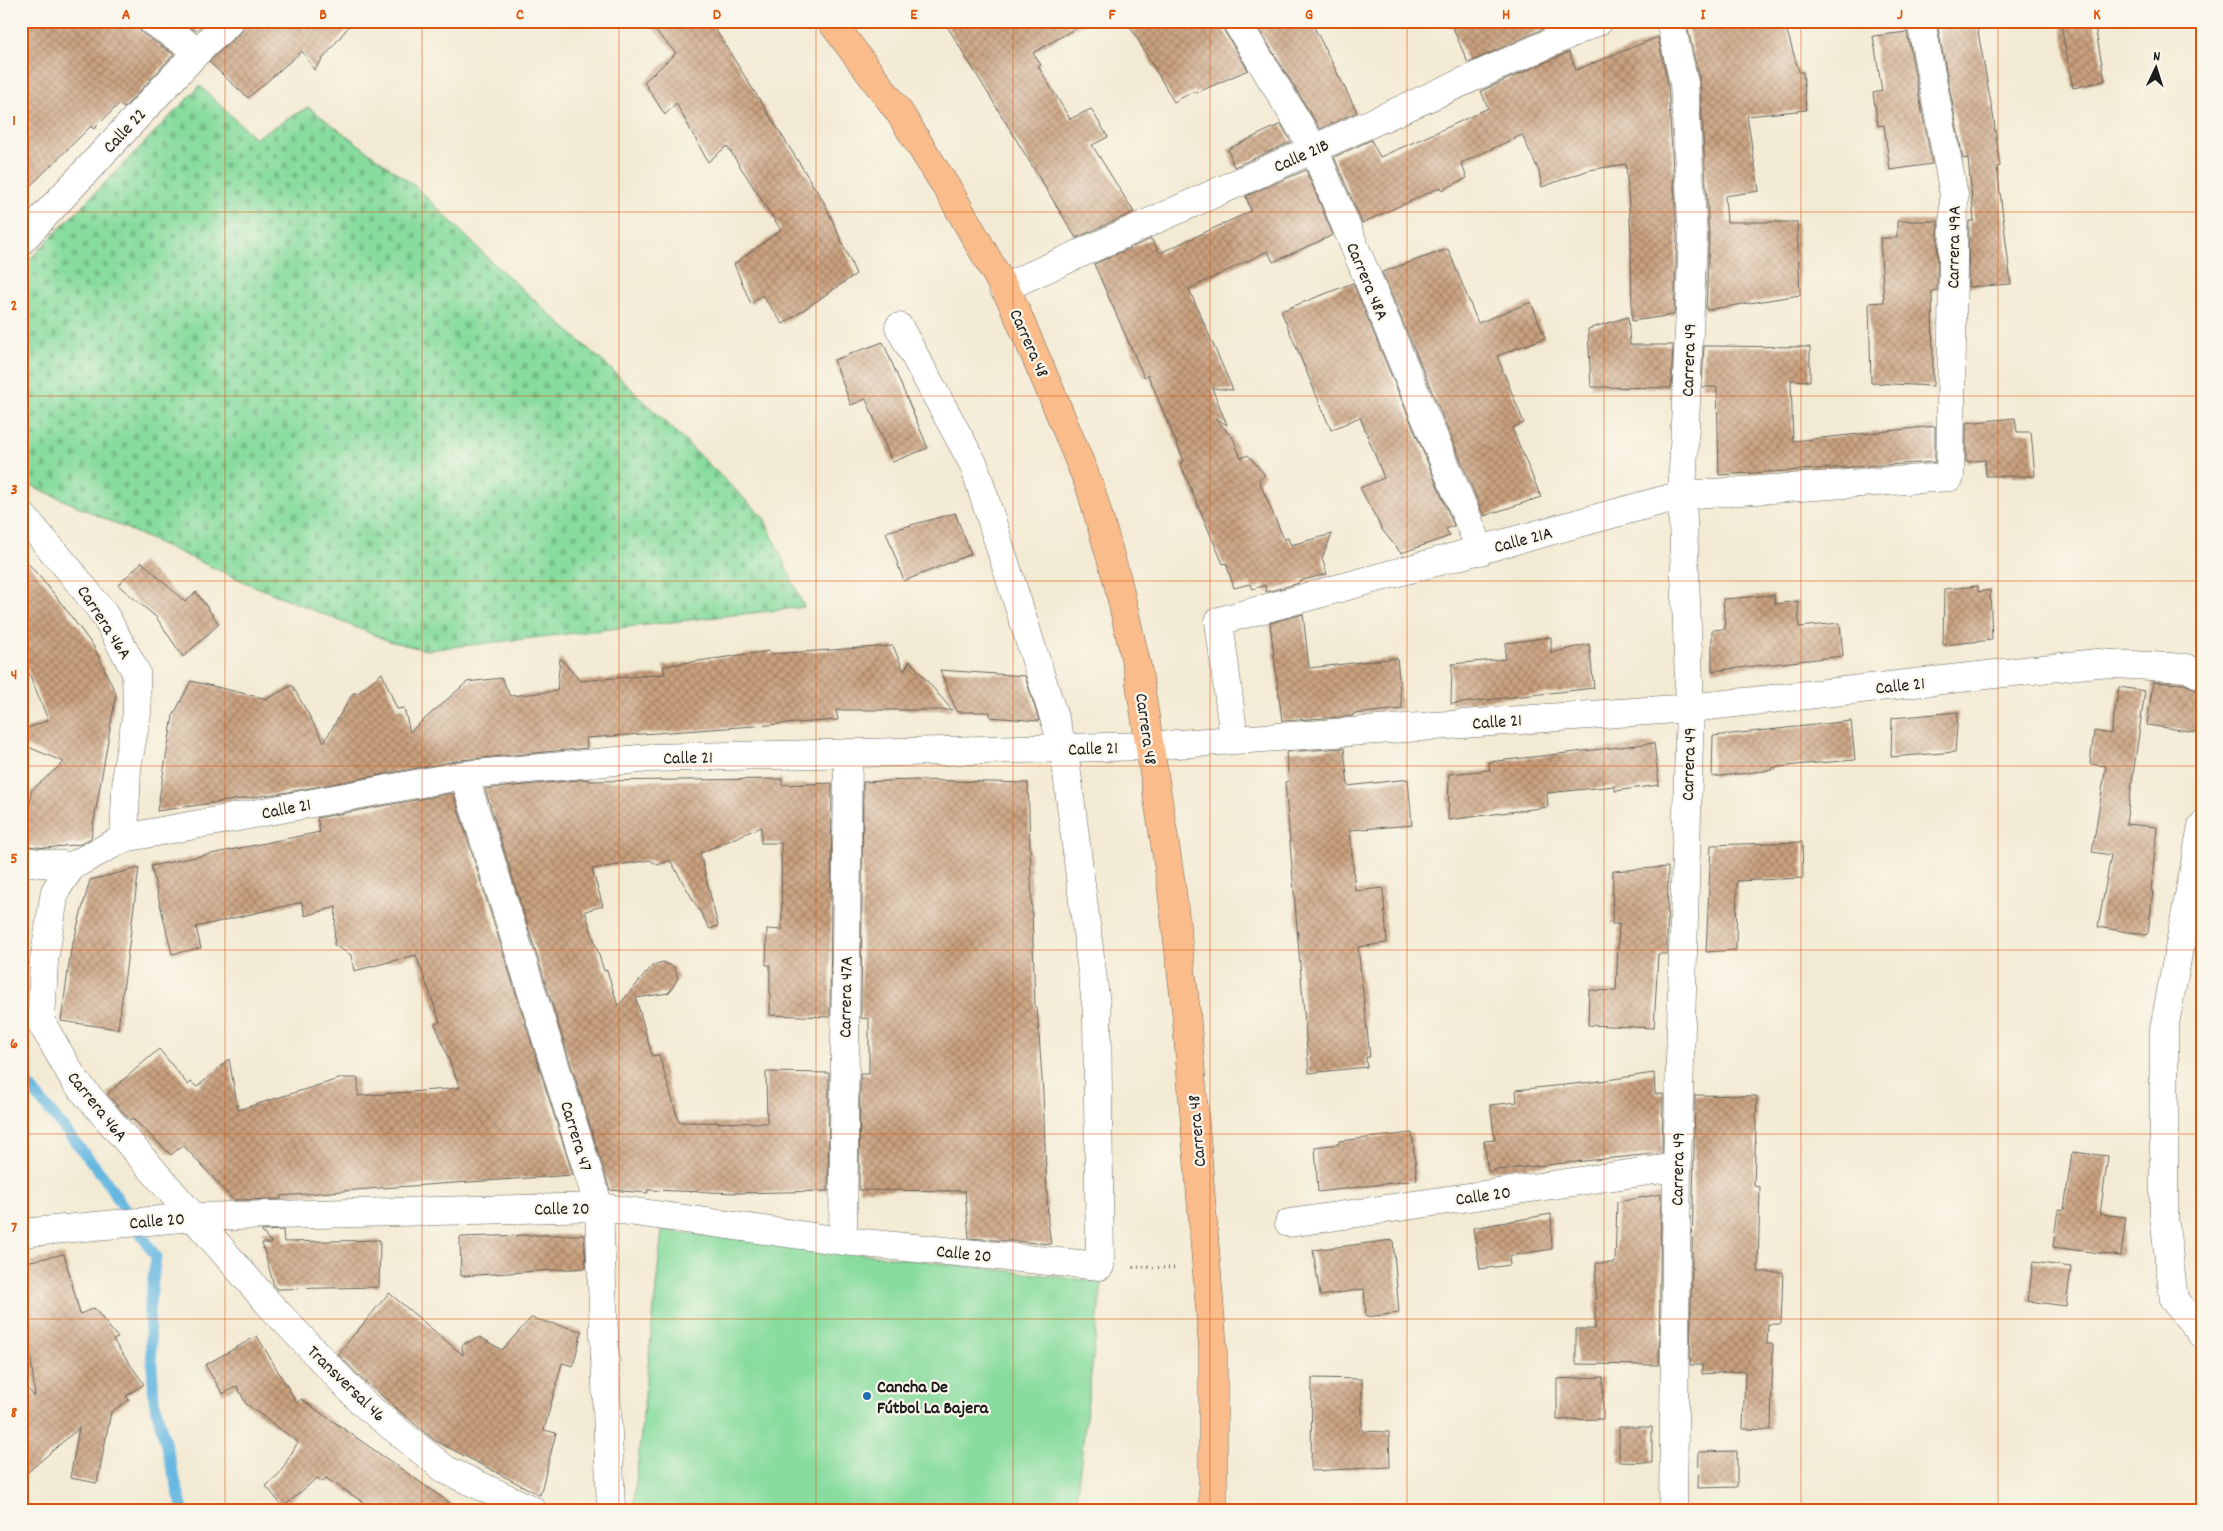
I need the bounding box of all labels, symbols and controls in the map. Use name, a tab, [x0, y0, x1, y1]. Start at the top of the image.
text: A	[122, 4, 131, 27]
text: B	[319, 4, 327, 27]
text: C	[516, 4, 524, 27]
text: D	[713, 4, 722, 27]
text: E	[910, 4, 918, 27]
text: F	[1108, 4, 1116, 27]
text: G	[1305, 4, 1313, 27]
text: H	[1502, 4, 1510, 27]
text: I	[1701, 4, 1707, 27]
text: J	[1897, 4, 1903, 27]
text: K	[2093, 4, 2101, 27]
north arrow	[2130, 42, 2180, 92]
text: N	[2153, 47, 2161, 67]
street label: Calle 22	[98, 104, 153, 160]
text: 1	[12, 110, 16, 133]
street label: Calle 21B	[1270, 134, 1334, 181]
street label: Carrera 49A	[1942, 205, 1969, 289]
street label: Carrera 48A	[1338, 239, 1393, 325]
text: 2	[11, 295, 18, 318]
street label: Carrera 48	[1002, 306, 1054, 382]
street label: Carrera 49	[1677, 323, 1704, 397]
text: 3	[10, 479, 18, 502]
street label: Calle 21A	[1492, 522, 1556, 561]
street label: Carrera 46A	[70, 581, 136, 666]
text: 4	[11, 664, 17, 687]
street label: Calle 21	[1874, 672, 1926, 703]
street label: Carrera 48	[1127, 692, 1162, 767]
street label: Calle 21	[1471, 709, 1523, 738]
street label: Carrera 49	[1677, 727, 1704, 801]
street label: Calle 21	[1068, 737, 1118, 764]
street label: Calle 21	[663, 747, 713, 772]
street label: Calle 21	[260, 793, 313, 827]
text: 5	[10, 848, 18, 871]
street label: Carrera 47A	[834, 956, 861, 1038]
text: 6	[10, 1033, 18, 1056]
street label: Carrera 46A	[60, 1067, 132, 1148]
street label: Carrera 48	[1183, 1094, 1214, 1168]
street label: Carrera 47	[552, 1099, 597, 1175]
street label: Carrera 49	[1666, 1132, 1693, 1206]
street label: Calle 20	[1454, 1181, 1513, 1214]
street label: Calle 20	[534, 1198, 590, 1223]
street label: Calle 20	[128, 1208, 186, 1237]
text: 7	[11, 1217, 17, 1240]
street label: Calle 20	[935, 1240, 993, 1271]
street label: Transversal 46	[300, 1341, 390, 1429]
place label: Cancha De Fútbol La Bajera	[877, 1376, 989, 1422]
marker: Cancha De Fútbol La Bajera	[861, 1390, 873, 1402]
text: 8	[11, 1402, 18, 1425]

